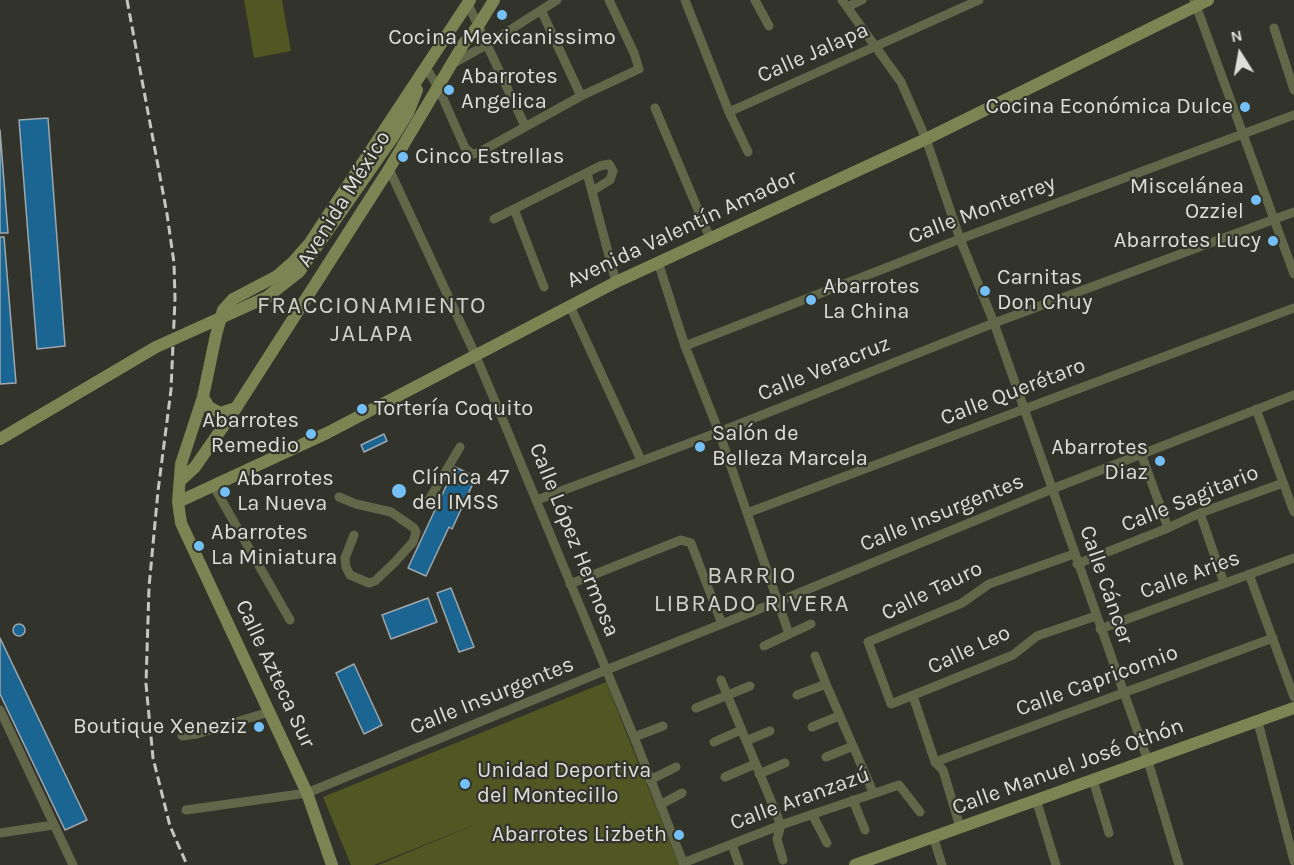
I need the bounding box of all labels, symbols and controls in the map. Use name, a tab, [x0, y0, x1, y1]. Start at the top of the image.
marker: Cocina Mexicanissimo	[495, 8, 509, 22]
street label: Calle Jalapa	[753, 17, 873, 89]
north arrow	[1210, 24, 1270, 84]
place label: Cocina Mexicanissimo	[388, 25, 616, 51]
text: N	[1229, 25, 1244, 46]
place label: Abarrotes Angelica	[461, 64, 558, 116]
marker: Abarrotes Angelica	[442, 83, 456, 97]
place label: Cocina Económica Dulce	[985, 94, 1233, 120]
marker: Cocina Económica Dulce	[1238, 100, 1252, 114]
street label: Avenida México	[292, 126, 396, 272]
place label: Cinco Estrellas	[415, 144, 564, 170]
marker: Cinco Estrellas	[396, 150, 410, 164]
street label: Avenida Valentín Amador	[563, 164, 801, 294]
street label: Calle Monterrey	[905, 170, 1059, 250]
place label: Miscelánea Ozziel	[1130, 174, 1244, 226]
marker: Miscelánea Ozziel	[1249, 193, 1263, 207]
place label: Abarrotes Lucy	[1114, 228, 1261, 254]
marker: Abarrotes Lucy	[1266, 234, 1280, 248]
place label: Carnitas Don Chuy	[997, 265, 1092, 316]
place label: Abarrotes La China	[823, 274, 920, 326]
marker: Carnitas Don Chuy	[978, 284, 992, 298]
district label: FRACCIONAMIENTO JALAPA	[257, 292, 487, 348]
marker: Abarrotes La China	[804, 293, 818, 307]
street label: Calle Veracruz	[754, 330, 894, 408]
street label: Calle Querétaro	[937, 352, 1089, 432]
place label: Tortería Coquito	[374, 396, 533, 422]
marker: Tortería Coquito	[355, 402, 369, 416]
place label: Abarrotes Remedio	[202, 408, 299, 460]
place label: Salón de Belleza Marcela	[712, 421, 868, 472]
marker: Abarrotes Remedio	[304, 427, 318, 441]
place label: Abarrotes Diaz	[1051, 435, 1148, 487]
street label: Calle López Hermosa	[523, 439, 625, 641]
marker: Salón de Belleza Marcela	[693, 440, 707, 454]
marker: Abarrotes Diaz	[1153, 454, 1167, 468]
street label: Calle Sagitario	[1117, 459, 1263, 539]
place label: Clínica 47 del IMSS	[412, 465, 509, 516]
place label: Abarrotes La Nueva	[237, 466, 334, 518]
street label: Calle Insurgentes	[856, 468, 1028, 558]
marker: Clínica 47 del IMSS	[390, 482, 408, 500]
marker: Abarrotes La Nueva	[218, 485, 232, 499]
place label: Abarrotes La Miniatura	[211, 520, 337, 572]
street label: Calle Cáncer	[1073, 522, 1139, 648]
marker: Abarrotes La Miniatura	[192, 539, 206, 553]
street label: Calle Aries	[1136, 545, 1244, 605]
street label: Calle Tauro	[877, 555, 987, 627]
district label: BARRIO LIBRADO RIVERA	[654, 562, 850, 618]
street label: Calle Azteca Sur	[229, 596, 321, 752]
street label: Calle Leo	[924, 619, 1014, 681]
street label: Calle Capricornio	[1012, 639, 1182, 723]
street label: Calle Insurgentes	[406, 651, 578, 741]
street label: Calle Manuel José Othón	[949, 713, 1187, 821]
place label: Boutique Xeneziz	[73, 714, 247, 740]
marker: Boutique Xeneziz	[252, 720, 266, 734]
place label: Unidad Deportiva del Montecillo	[477, 758, 651, 810]
street label: Calle Aranzazú	[727, 762, 873, 836]
marker: Unidad Deportiva del Montecillo	[458, 777, 472, 791]
place label: Abarrotes Lizbeth	[492, 822, 667, 848]
marker: Abarrotes Lizbeth	[672, 828, 686, 842]

